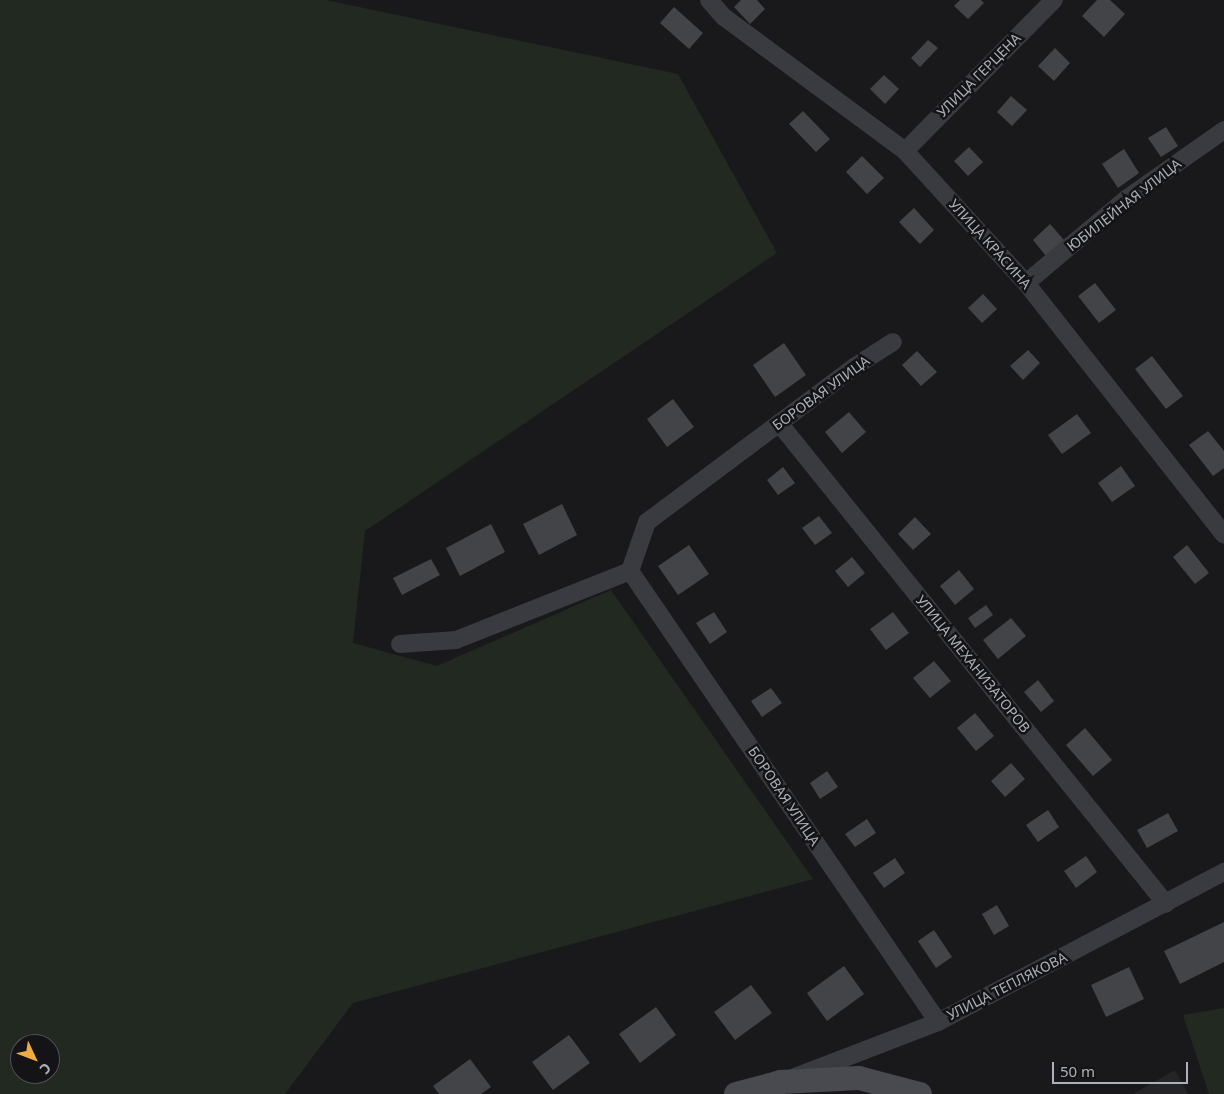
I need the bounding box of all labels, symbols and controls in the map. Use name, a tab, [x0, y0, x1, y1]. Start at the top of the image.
street label: УЛИЦА ГЕРЦЕНА	[934, 30, 1024, 120]
street label: ЮБИЛЕЙНАЯ УЛИЦА	[1064, 155, 1184, 255]
street label: УЛИЦА КРАСИНА	[945, 196, 1035, 292]
street label: БОРОВАЯ УЛИЦА	[769, 352, 873, 434]
street label: УЛИЦА МЕХАНИЗАТОРОВ	[912, 592, 1034, 736]
street label: БОРОВАЯ УЛИЦА	[745, 743, 823, 849]
street label: УЛИЦА ТЕПЛЯКОВА	[944, 948, 1070, 1024]
north arrow	[10, 1034, 60, 1084]
scale bar	[1054, 1052, 1190, 1084]
text: С	[36, 1059, 56, 1079]
text: 50 m	[1060, 1061, 1095, 1081]

